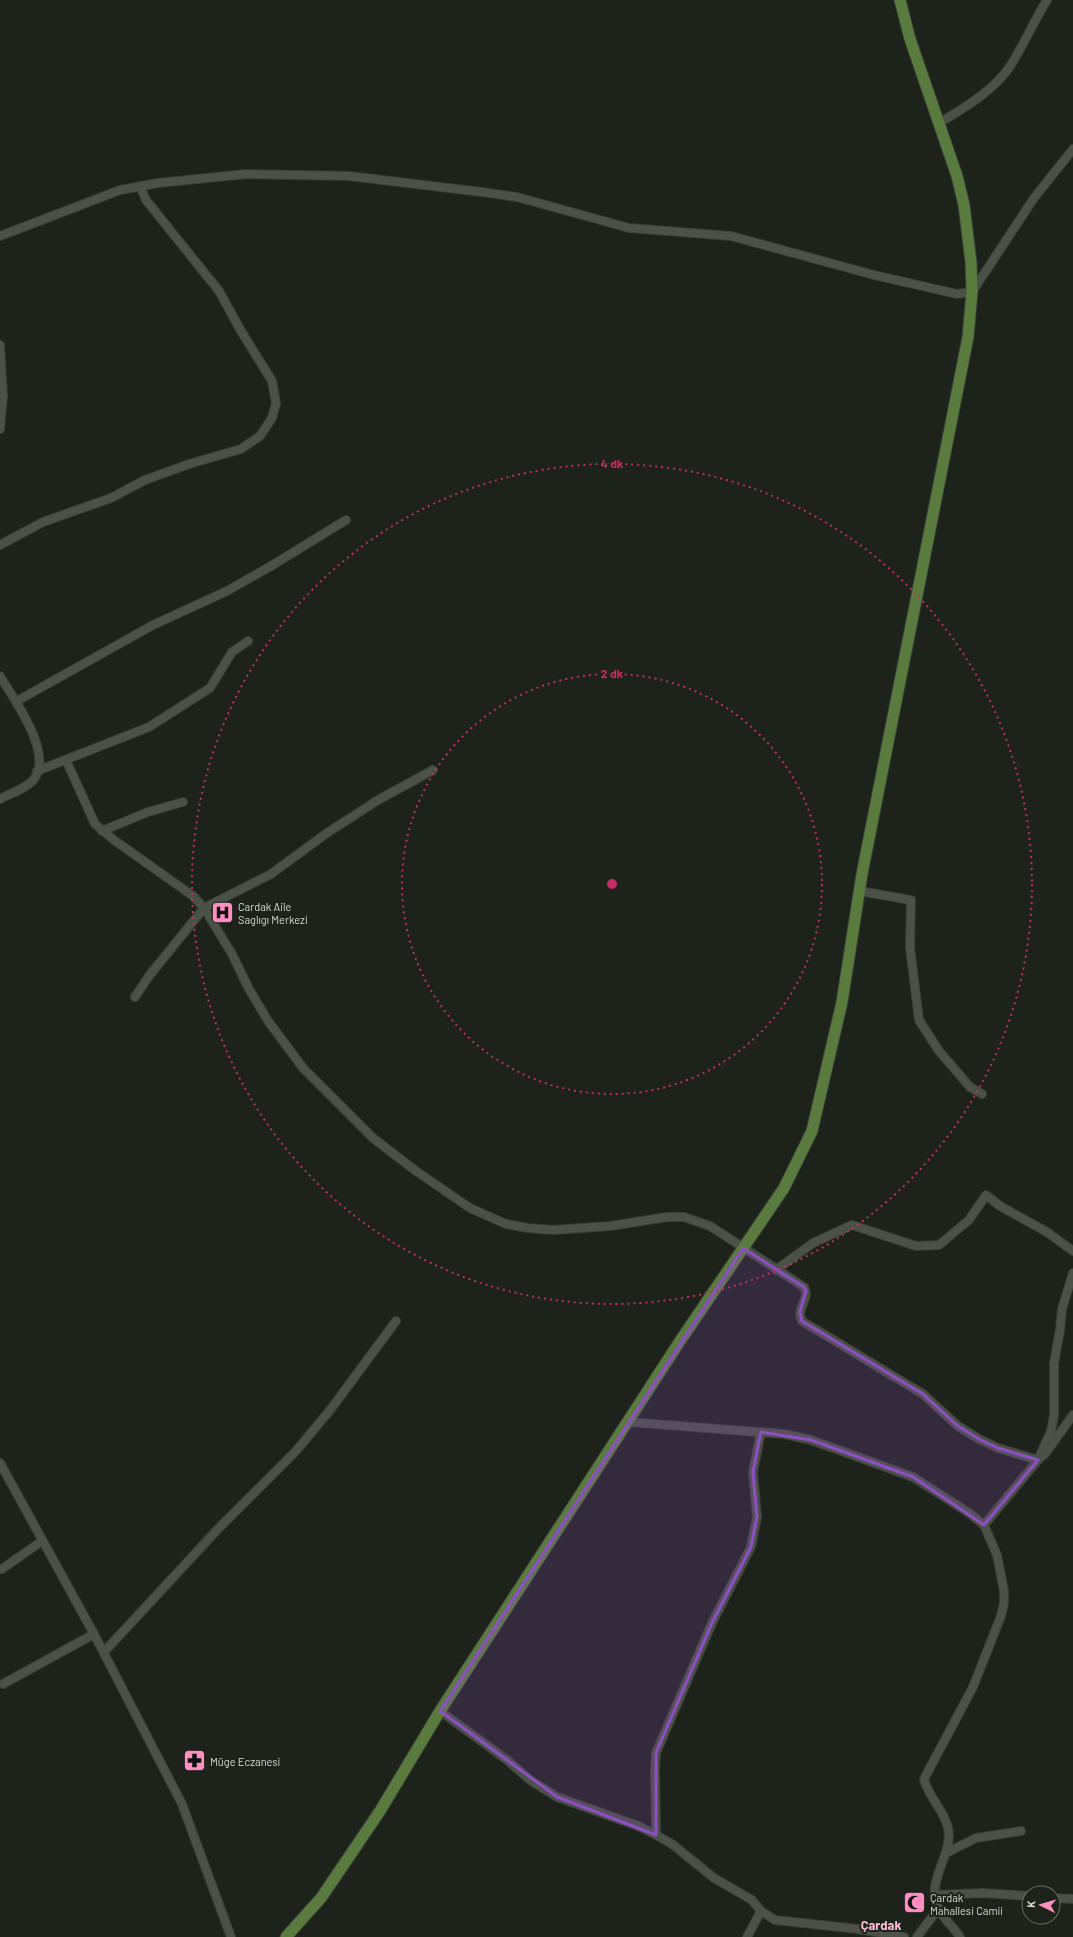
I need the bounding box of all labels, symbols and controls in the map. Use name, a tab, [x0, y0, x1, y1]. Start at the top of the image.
text: 4 dk	[601, 456, 624, 470]
text: 2 dk	[601, 666, 624, 680]
centre of rings	[605, 877, 619, 891]
hospital icon: Cardak Aile Saglıgı Merkezi	[210, 899, 236, 925]
place label: Cardak Aile Saglıgı Merkezi	[238, 900, 308, 926]
pharmacy icon: Müge Eczanesi	[181, 1748, 207, 1774]
place label: Müge Eczanesi	[210, 1755, 281, 1768]
north arrow	[1021, 1885, 1061, 1925]
mosque icon: Çardak Mahallesi Camii	[902, 1890, 928, 1916]
place label: Çardak Mahallesi Camii	[930, 1891, 1003, 1917]
text: K	[1024, 1900, 1037, 1908]
district label: Çardak	[861, 1917, 901, 1933]

